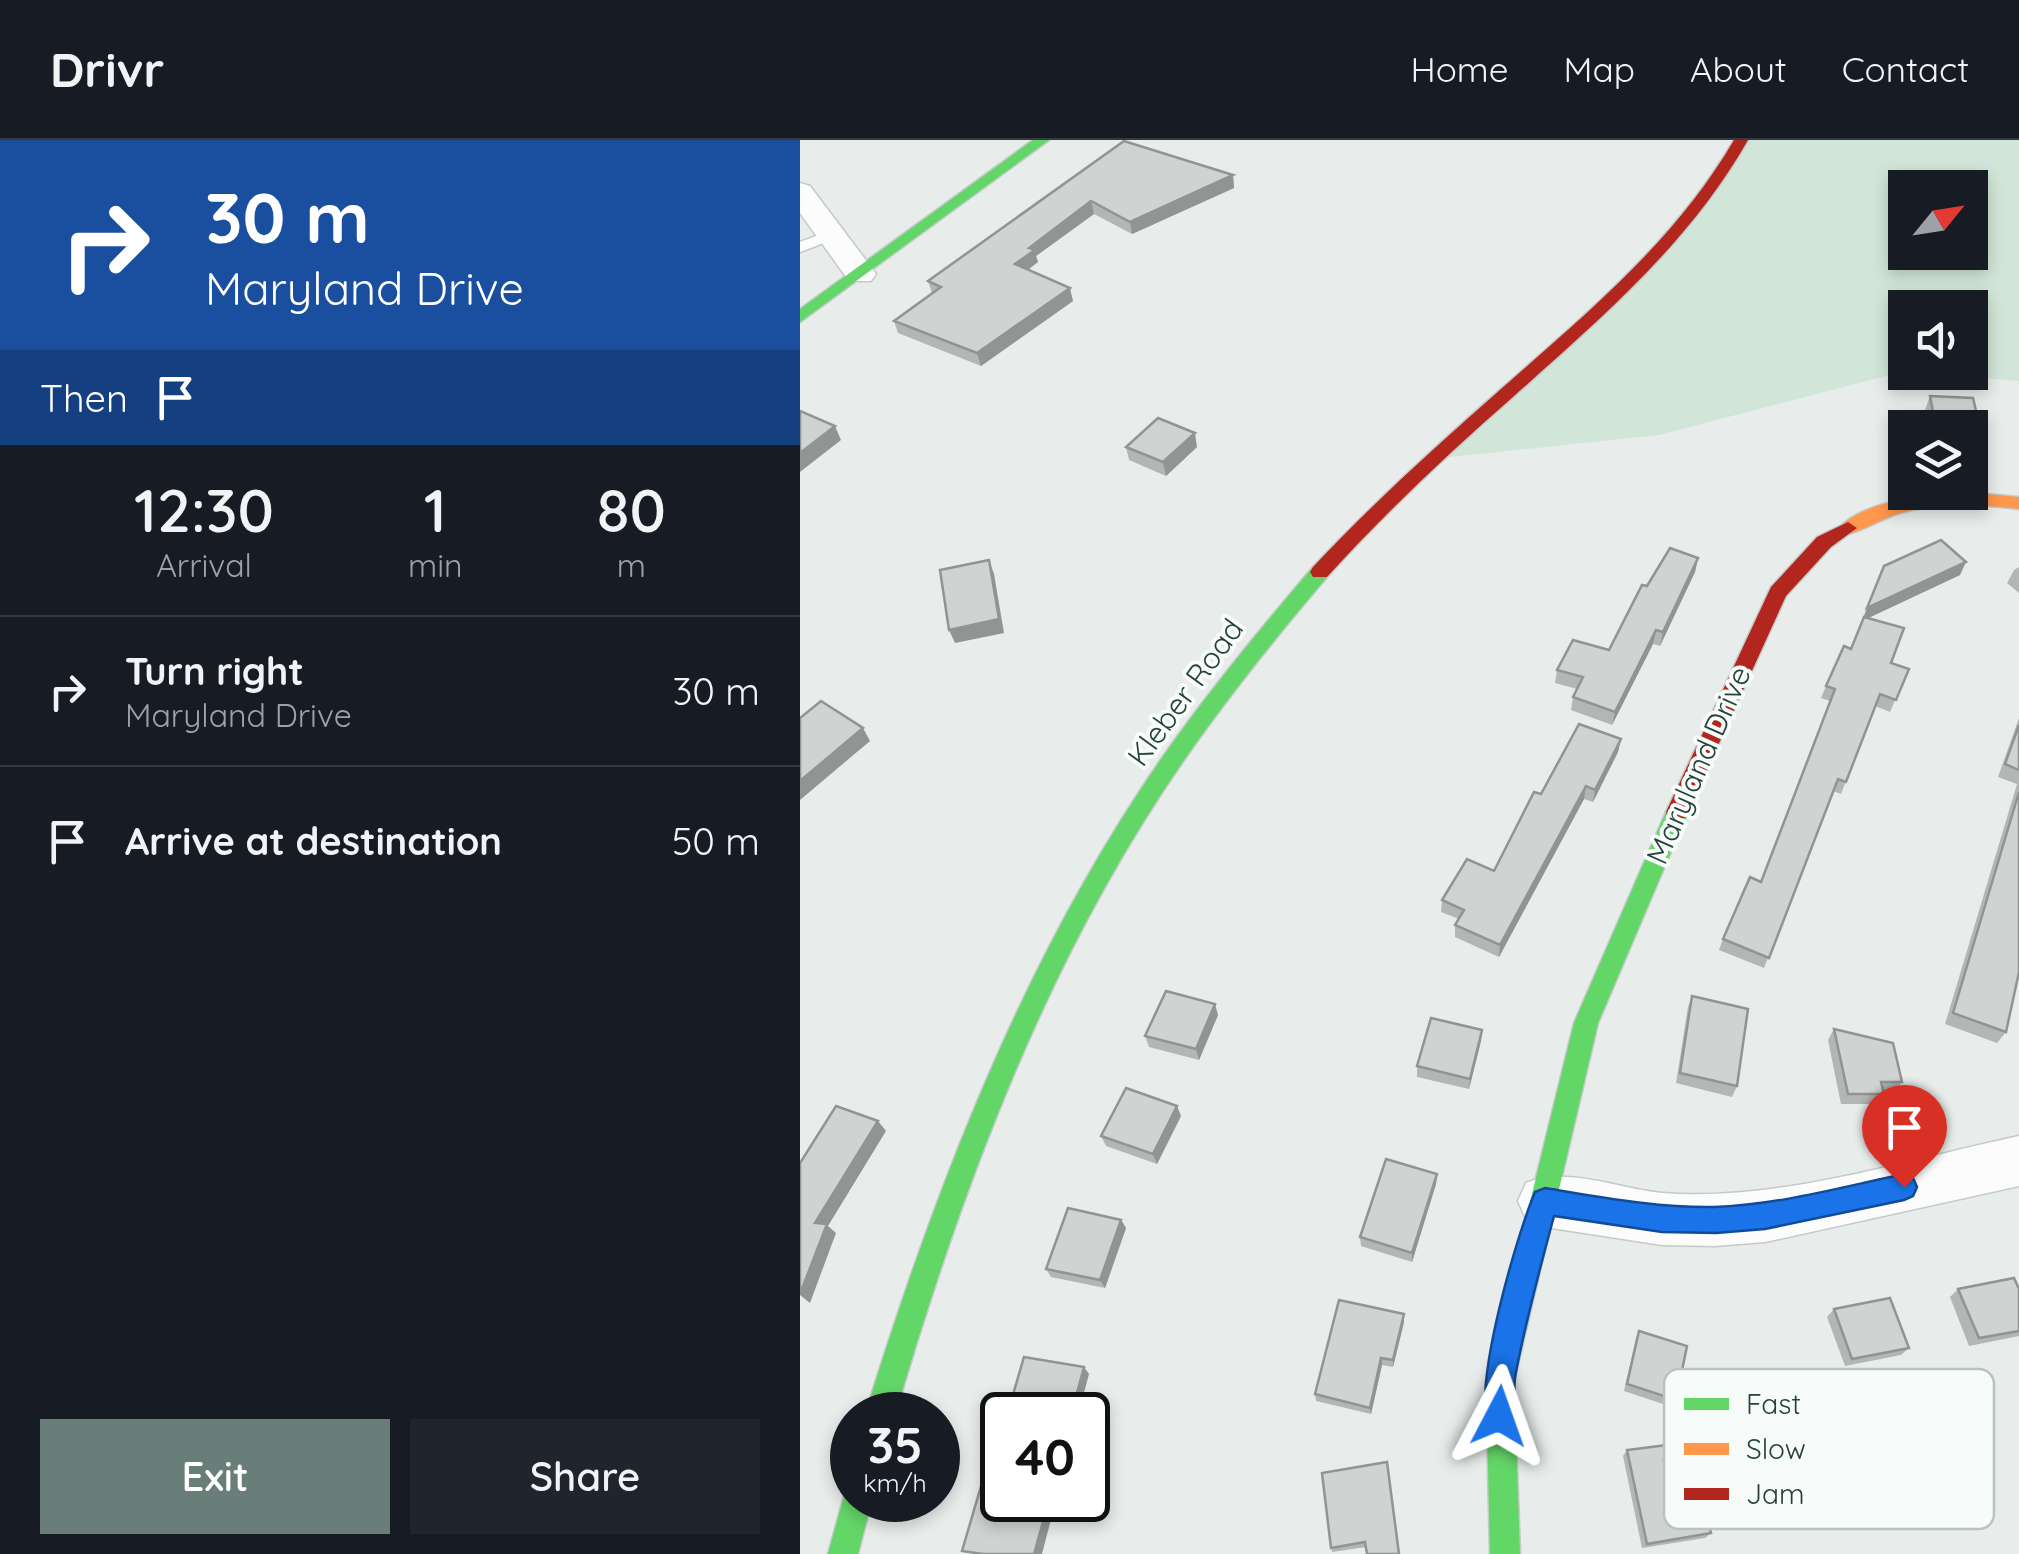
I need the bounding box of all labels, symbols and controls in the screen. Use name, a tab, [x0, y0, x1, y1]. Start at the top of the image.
text: Drivr	[50, 39, 164, 99]
text: Home	[1411, 47, 1509, 91]
text: Map	[1564, 47, 1635, 91]
text: About	[1690, 47, 1787, 91]
text: Contact	[1842, 47, 1969, 91]
north arrow	[1888, 170, 1988, 270]
map controls	[1888, 170, 1988, 510]
text: 30 m	[205, 173, 370, 261]
icon: right	[40, 180, 170, 310]
text: Maryland Drive	[205, 260, 524, 316]
button: sound	[1888, 290, 1988, 390]
icon: arrive	[148, 370, 203, 425]
text: Then	[40, 374, 128, 422]
button: layers	[1888, 410, 1988, 510]
text: 12:30	[134, 472, 274, 547]
text: 1	[424, 472, 447, 547]
text: 80	[597, 472, 666, 547]
text: Arrival	[156, 545, 252, 585]
text: min	[408, 545, 463, 585]
text: m	[617, 545, 646, 585]
street label: Kleber Road	[1119, 611, 1251, 773]
text: Turn right	[125, 647, 304, 695]
street label: Maryland Drive	[1637, 660, 1759, 870]
icon: right	[40, 664, 95, 719]
text: 30 m	[672, 667, 760, 715]
text: Maryland Drive	[125, 695, 352, 735]
icon: arrive	[40, 814, 95, 869]
text: Arrive at destination	[125, 817, 502, 865]
text: 50 m	[672, 817, 760, 865]
pin	[1862, 1085, 1947, 1188]
icon: arrive	[1877, 1100, 1932, 1155]
position arrow	[1447, 1364, 1551, 1468]
legend	[1664, 1369, 1994, 1529]
text: Fast	[1746, 1386, 1801, 1421]
speed limit sign: 40	[980, 1392, 1110, 1522]
text: 35	[867, 1413, 923, 1476]
button: Exit	[40, 1419, 390, 1534]
button: Share	[410, 1419, 760, 1534]
text: Slow	[1746, 1431, 1806, 1466]
text: km/h	[863, 1467, 927, 1498]
text: Jam	[1746, 1476, 1805, 1511]

